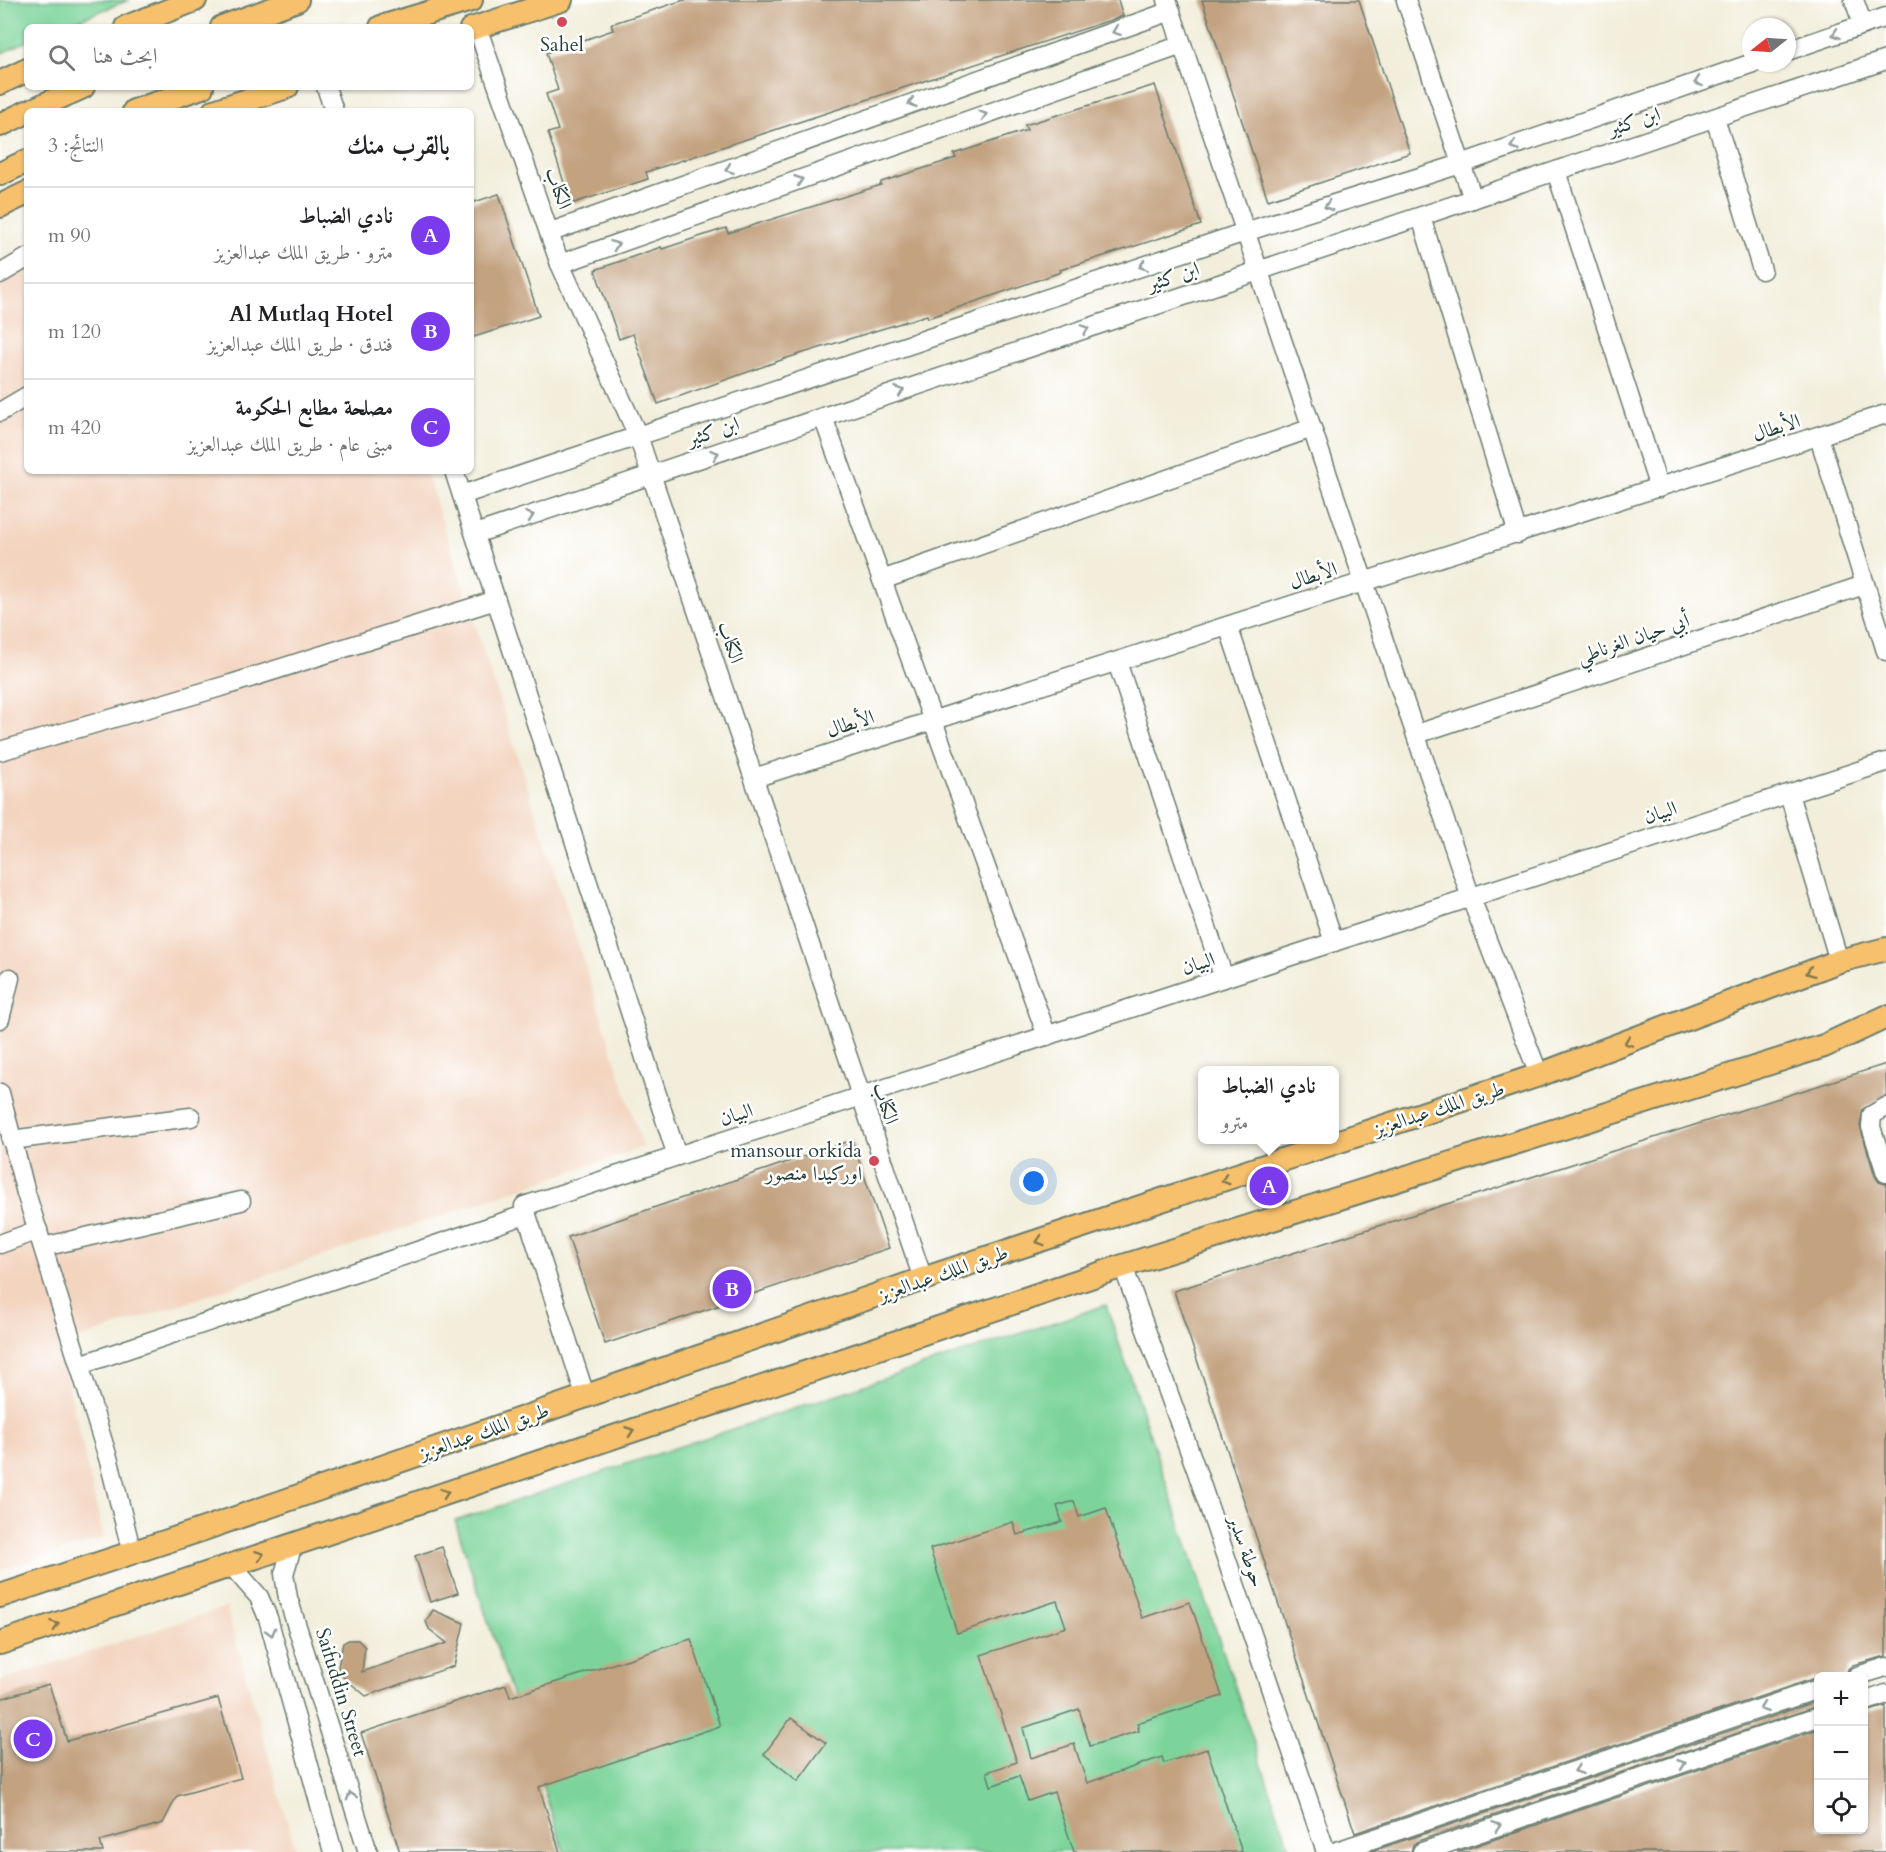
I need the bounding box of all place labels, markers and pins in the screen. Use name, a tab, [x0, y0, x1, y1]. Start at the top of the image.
marker: Sahel	[555, 15, 569, 29]
place label: Sahel	[540, 31, 584, 58]
place label: mansour orkida اوركيدا منصور	[730, 1137, 862, 1187]
marker: mansour orkida اوركيدا منصور	[867, 1154, 881, 1168]
pin: A	[1250, 1164, 1288, 1208]
pin: B	[712, 1266, 752, 1312]
pin: C	[14, 1716, 52, 1762]

